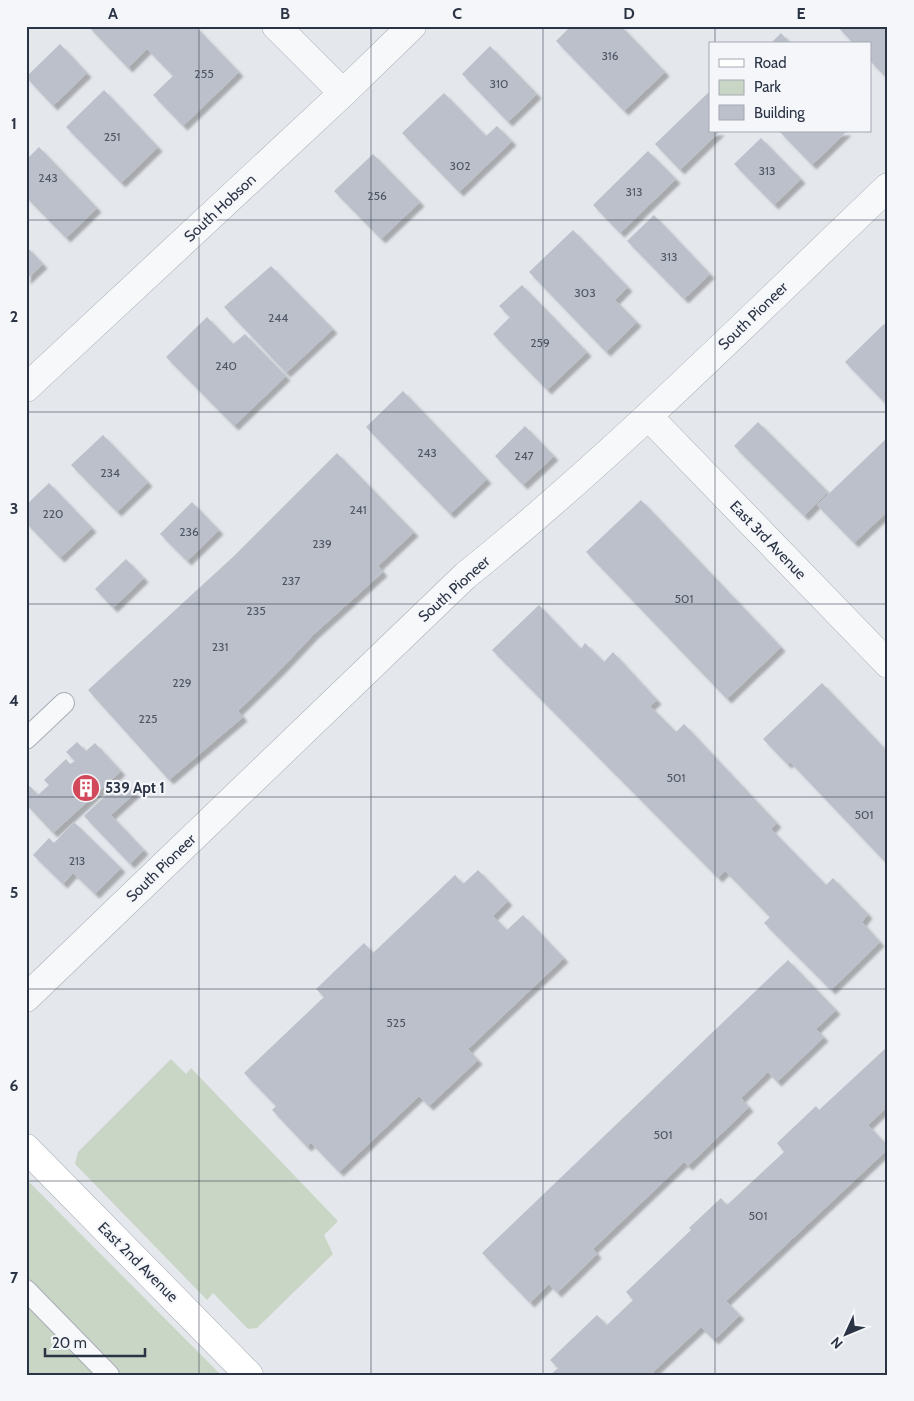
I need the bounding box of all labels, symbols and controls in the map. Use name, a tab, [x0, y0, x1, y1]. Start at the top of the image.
text: A	[108, 4, 118, 23]
text: B	[280, 4, 290, 23]
text: C	[452, 4, 462, 23]
text: D	[623, 4, 635, 23]
text: E	[796, 4, 806, 23]
legend	[709, 42, 872, 132]
house number: 316	[601, 48, 619, 63]
text: Road	[754, 54, 787, 72]
house number: 255	[194, 66, 214, 81]
house number: 310	[490, 76, 508, 91]
text: Park	[754, 78, 781, 96]
text: Building	[754, 104, 805, 122]
text: 1	[11, 114, 17, 133]
house number: 251	[104, 129, 120, 144]
house number: 302	[449, 158, 471, 173]
house number: 313	[759, 163, 775, 178]
house number: 243	[38, 170, 58, 185]
street label: South Hobson	[180, 170, 260, 246]
house number: 313	[626, 184, 642, 199]
house number: 256	[367, 188, 387, 203]
house number: 313	[661, 249, 677, 264]
street label: South Pioneer	[714, 278, 792, 354]
house number: 303	[574, 285, 596, 300]
text: 2	[10, 307, 18, 326]
house number: 244	[268, 310, 288, 325]
house number: 259	[530, 335, 550, 350]
house number: 240	[215, 358, 237, 373]
house number: 243	[417, 445, 437, 460]
house number: 247	[514, 448, 534, 463]
house number: 234	[100, 465, 120, 480]
street label: East 3rd Avenue	[726, 497, 810, 583]
text: 3	[10, 499, 18, 518]
house number: 241	[349, 502, 367, 517]
house number: 220	[43, 506, 63, 521]
house number: 236	[179, 524, 199, 539]
house number: 239	[312, 536, 332, 551]
street label: South Pioneer	[415, 552, 494, 626]
house number: 237	[282, 573, 300, 588]
house number: 501	[675, 591, 693, 606]
house number: 235	[246, 603, 266, 618]
house number: 231	[212, 639, 228, 654]
house number: 229	[172, 675, 192, 690]
text: 4	[9, 691, 19, 710]
house number: 225	[138, 711, 158, 726]
house number: 501	[667, 770, 685, 785]
building icon: 539 Apt 1	[71, 773, 101, 803]
place label: 539 Apt 1	[105, 779, 165, 797]
house number: 501	[855, 807, 873, 822]
street label: South Pioneer	[122, 830, 200, 906]
house number: 213	[69, 853, 85, 868]
text: 5	[10, 883, 18, 902]
house number: 525	[386, 1015, 406, 1030]
text: 6	[10, 1076, 19, 1095]
house number: 501	[654, 1127, 672, 1142]
house number: 501	[749, 1208, 767, 1223]
street label: East 2nd Avenue	[94, 1218, 182, 1306]
text: 7	[10, 1268, 19, 1287]
north arrow	[822, 1308, 872, 1358]
scale bar	[45, 1326, 145, 1358]
text: N	[827, 1333, 847, 1353]
text: 20 m	[52, 1334, 87, 1352]

